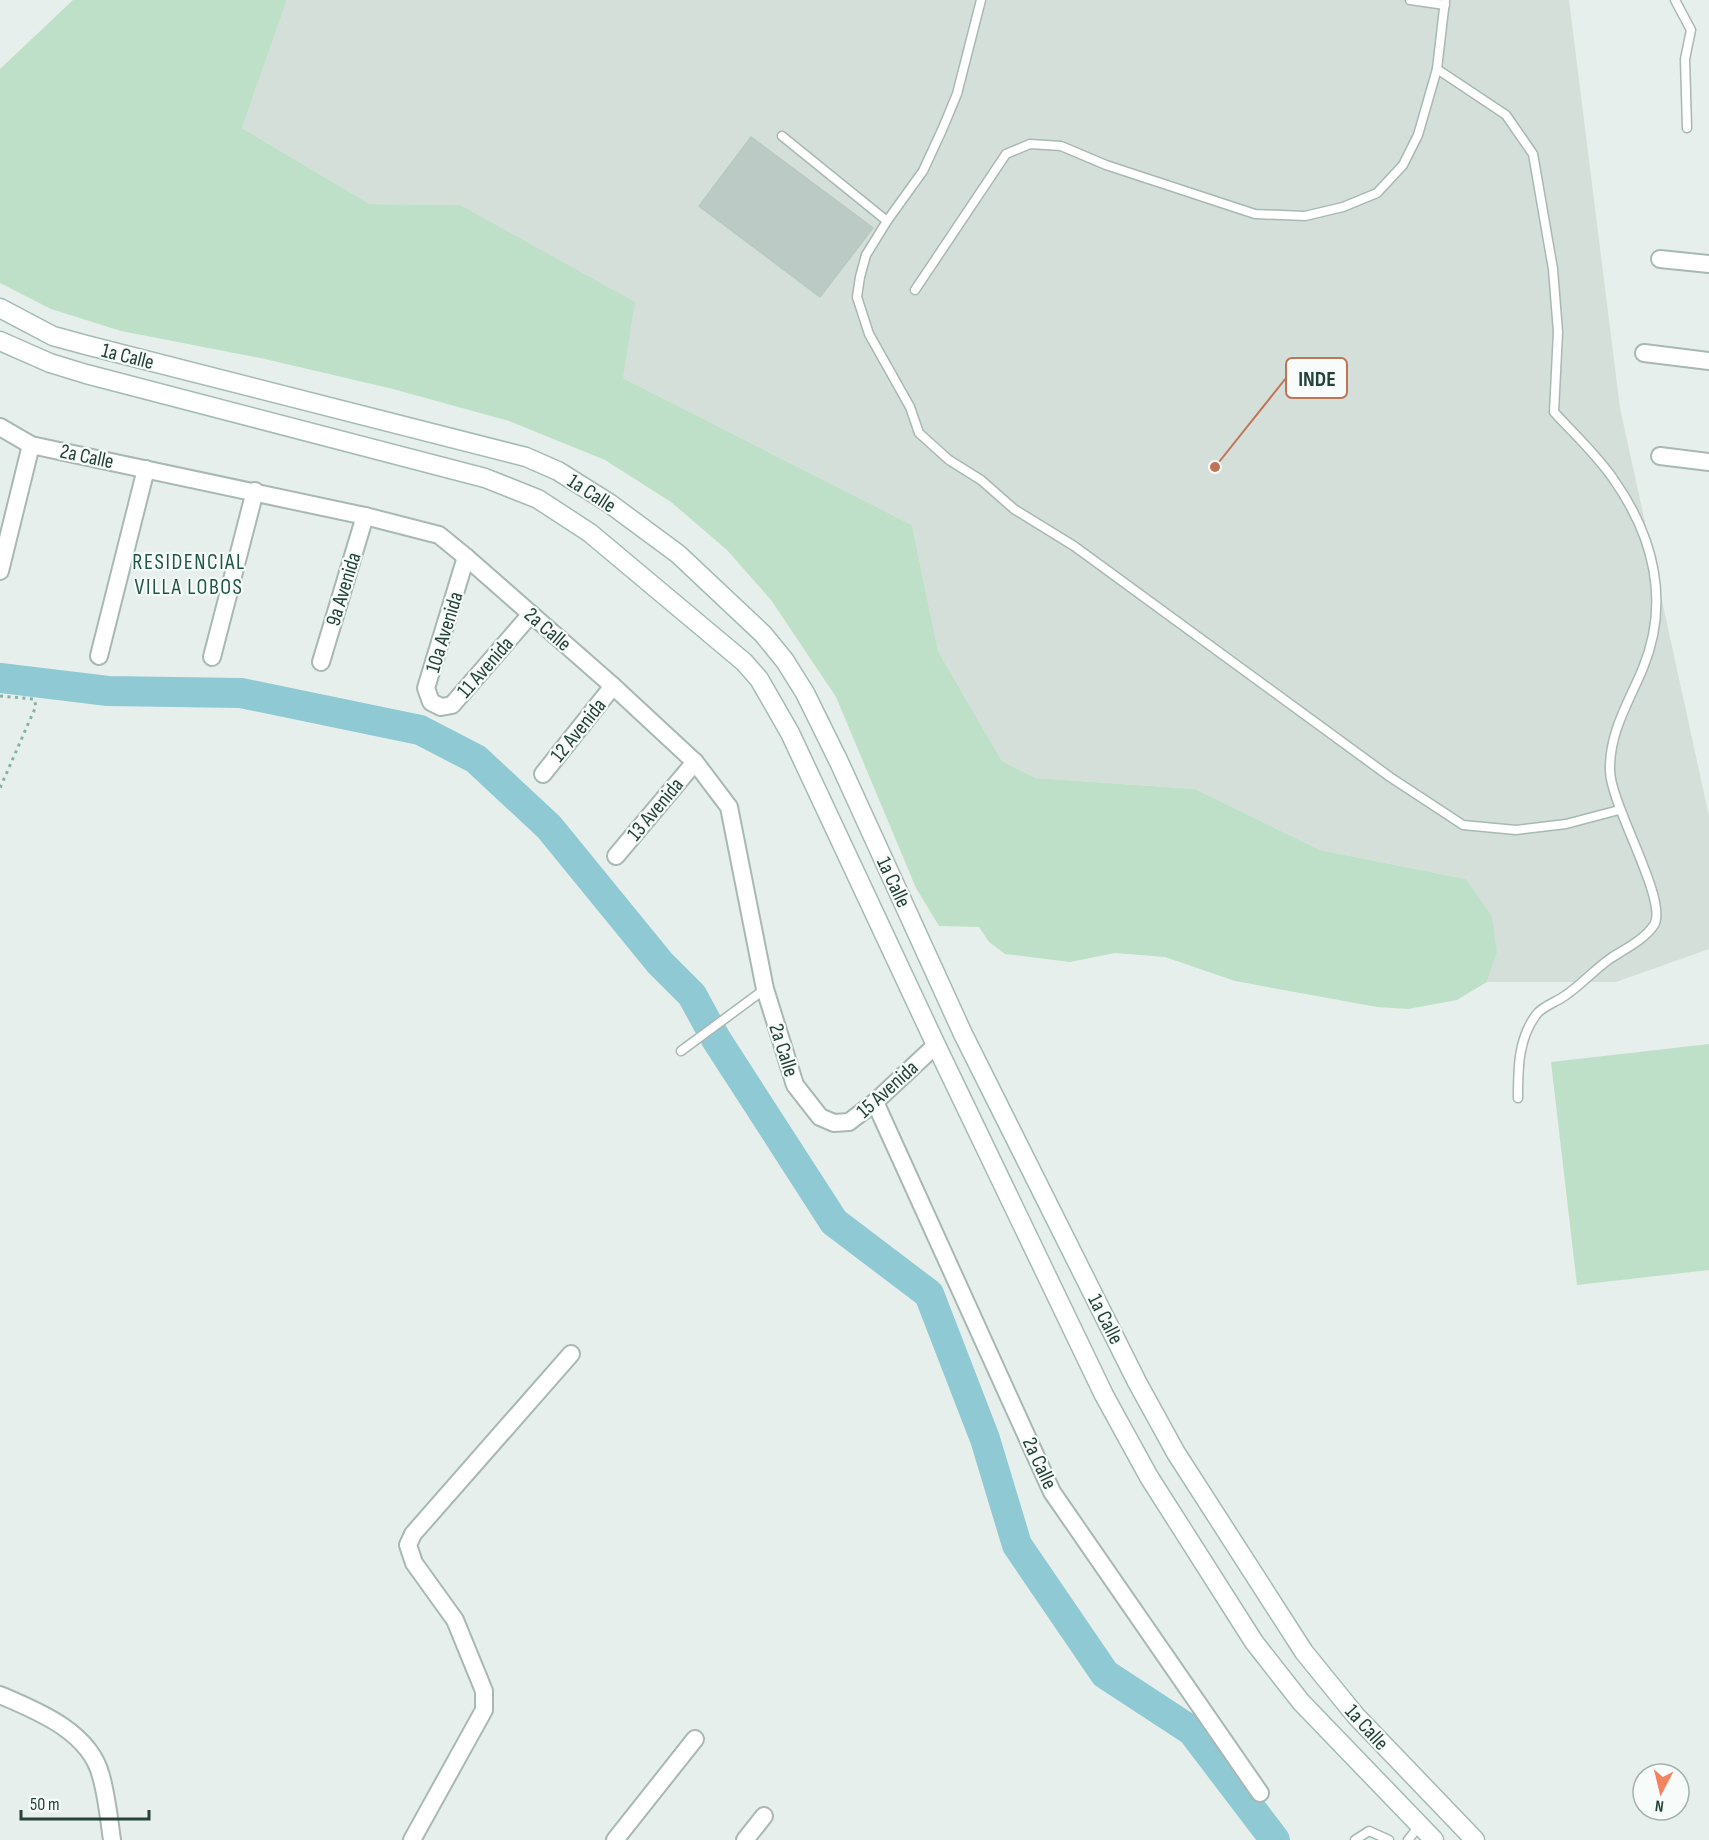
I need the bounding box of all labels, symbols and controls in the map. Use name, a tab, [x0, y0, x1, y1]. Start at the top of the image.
street label: 1a Calle	[99, 338, 157, 375]
callout: INDE	[1286, 358, 1347, 398]
text: INDE	[1298, 366, 1336, 393]
street label: 2a Calle	[58, 439, 116, 474]
street label: 1a Calle	[563, 468, 621, 518]
district label: RESIDENCIAL VILLA LOBOS	[132, 549, 246, 601]
street label: 9a Avenida	[320, 549, 366, 629]
street label: 10a Avenida	[420, 589, 469, 675]
street label: 2a Calle	[519, 602, 576, 657]
street label: 11 Avenida	[452, 632, 519, 703]
street label: 12 Avenida	[545, 694, 612, 767]
street label: 13 Avenida	[622, 773, 689, 846]
street label: 1a Calle	[871, 853, 916, 912]
street label: 2a Calle	[763, 1020, 804, 1080]
street label: 15 Avenida	[851, 1055, 923, 1123]
street label: 1a Calle	[1082, 1290, 1129, 1349]
street label: 2a Calle	[1017, 1433, 1062, 1493]
street label: 1a Calle	[1340, 1699, 1394, 1755]
north arrow	[1631, 1762, 1691, 1822]
scale bar	[21, 1783, 148, 1821]
text: 50 m	[30, 1794, 60, 1815]
text: N	[1654, 1795, 1665, 1815]

